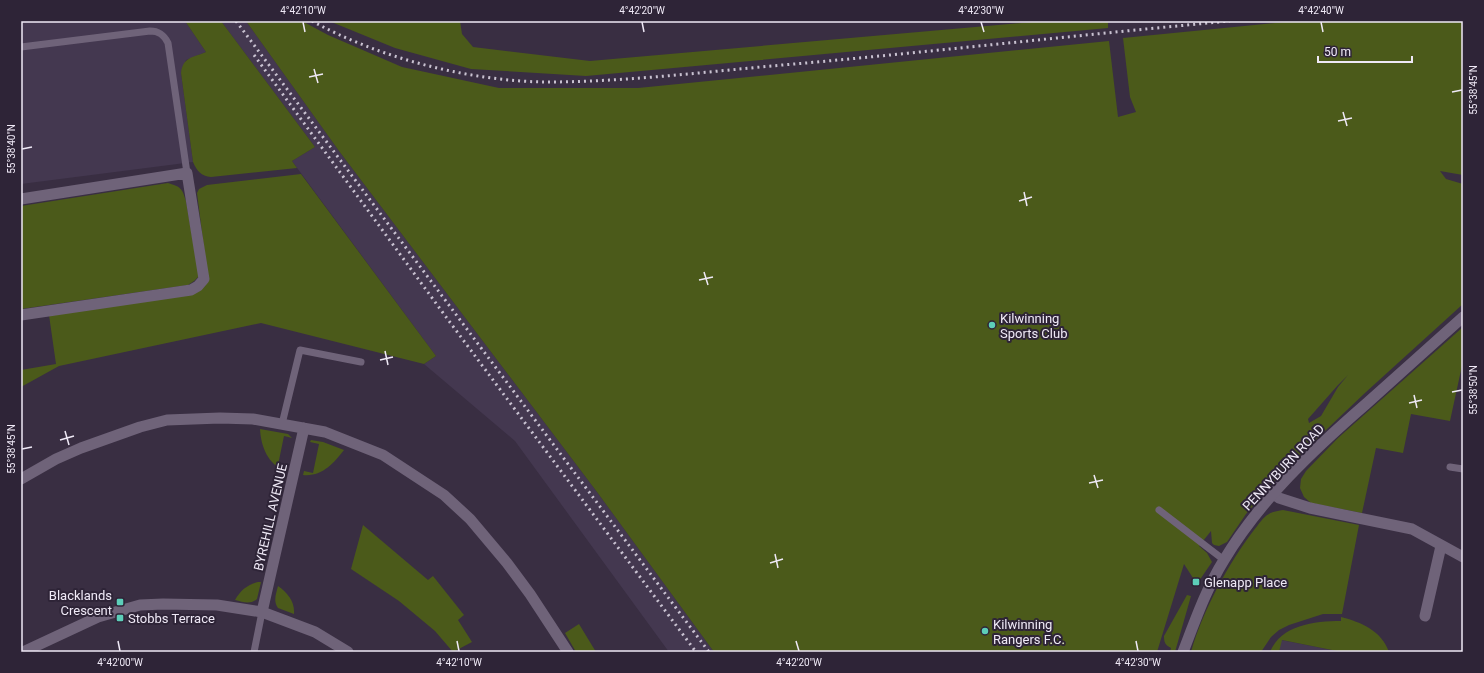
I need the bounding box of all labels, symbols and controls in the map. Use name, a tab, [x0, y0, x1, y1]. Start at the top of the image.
text: 4°42'10"W	[280, 5, 326, 16]
text: 4°42'20"W	[619, 5, 665, 16]
text: 4°42'30"W	[958, 5, 1004, 16]
text: 4°42'40"W	[1298, 5, 1344, 16]
scale bar	[1318, 38, 1412, 64]
text: 50 m	[1324, 45, 1351, 59]
text: 55°38'45"N	[1468, 65, 1479, 115]
text: 55°38'40"N	[6, 124, 17, 174]
place label: Kilwinning Sports Club	[1000, 311, 1067, 341]
marker: Kilwinning Sports Club	[987, 320, 997, 330]
text: 55°38'50"N	[1468, 365, 1479, 415]
street label: PENNYBURN ROAD	[1239, 421, 1327, 514]
text: 55°38'45"N	[6, 424, 17, 474]
street label: BYREHILL AVENUE	[251, 462, 290, 572]
place label: Glenapp Place	[1204, 575, 1287, 590]
marker: Glenapp Place	[1191, 577, 1201, 587]
place label: Blacklands Crescent	[49, 588, 112, 618]
marker: Blacklands Crescent	[115, 597, 125, 607]
place label: Stobbs Terrace	[128, 611, 215, 626]
marker: Stobbs Terrace	[115, 613, 125, 623]
place label: Kilwinning Rangers F.C.	[993, 617, 1065, 647]
marker: Kilwinning Rangers F.C.	[980, 626, 990, 636]
text: 4°42'00"W	[97, 657, 143, 668]
text: 4°42'10"W	[436, 657, 482, 668]
text: 4°42'20"W	[776, 657, 822, 668]
text: 4°42'30"W	[1115, 657, 1161, 668]

